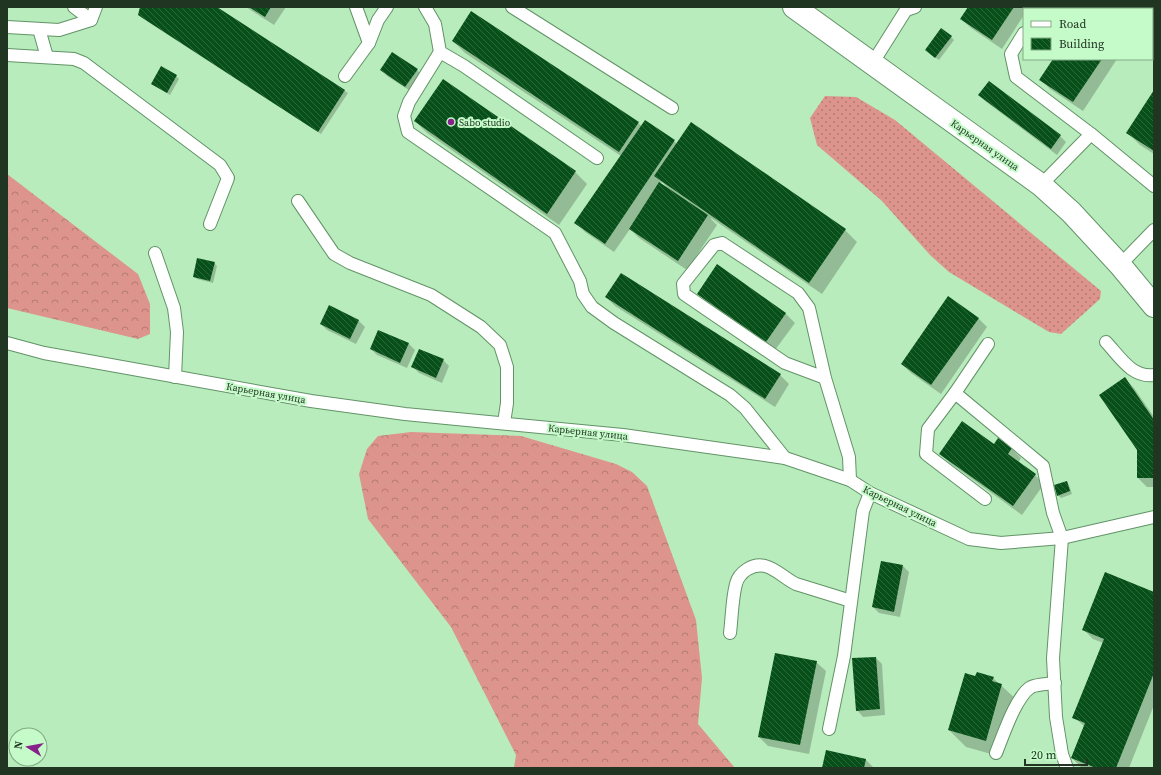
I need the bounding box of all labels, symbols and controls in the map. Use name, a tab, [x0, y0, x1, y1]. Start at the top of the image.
legend	[1023, 8, 1153, 60]
text: Road	[1059, 16, 1086, 32]
text: Building	[1059, 36, 1104, 52]
place label: Sabo studio	[459, 116, 511, 129]
marker: Sabo studio	[446, 117, 456, 127]
street label: Карьерная улица	[948, 117, 1022, 174]
street label: Карьерная улица	[225, 380, 308, 407]
street label: Карьерная улица	[547, 421, 630, 443]
street label: Карьерная улица	[861, 483, 940, 530]
north arrow	[8, 727, 48, 767]
text: N	[11, 740, 27, 751]
scale bar	[1025, 741, 1087, 767]
text: 20 m	[1031, 747, 1057, 763]

